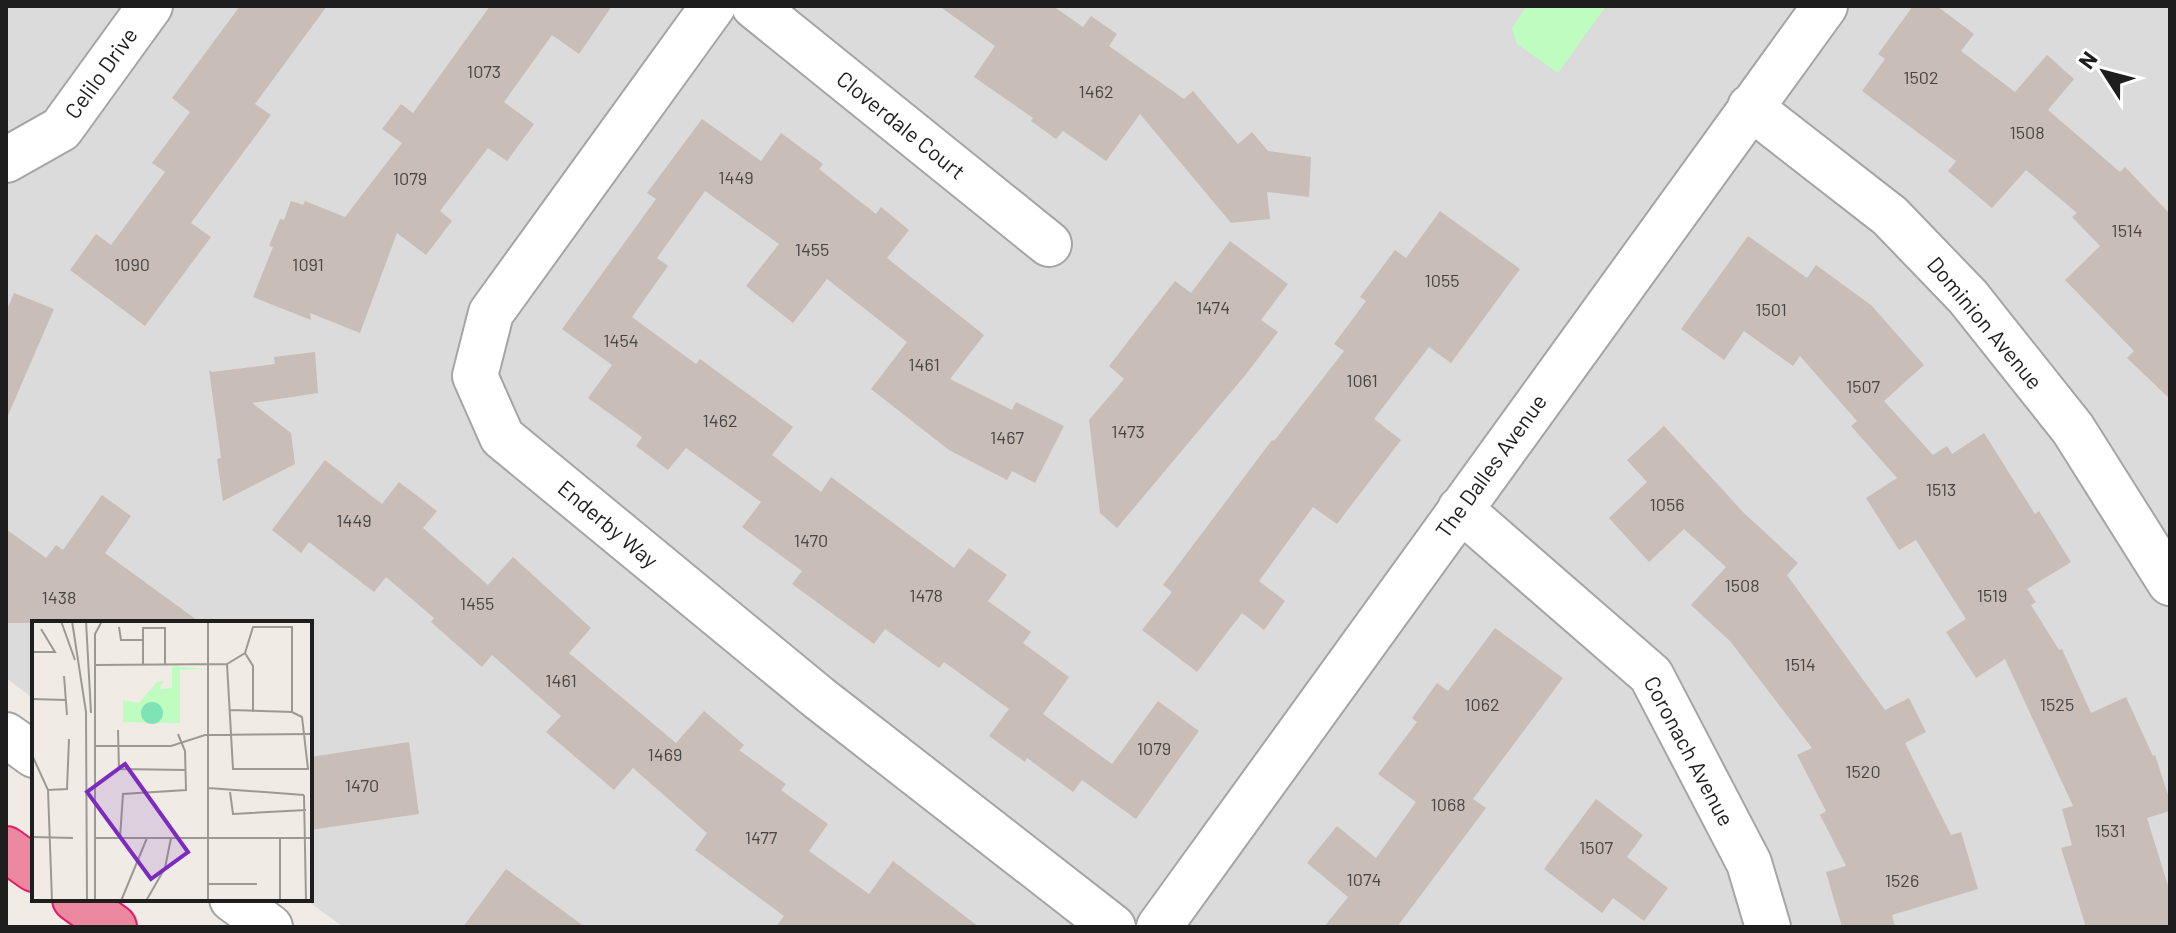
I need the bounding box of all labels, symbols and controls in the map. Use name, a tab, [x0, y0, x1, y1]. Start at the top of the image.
street label: Celilo Drive	[58, 22, 142, 123]
north arrow	[2064, 32, 2144, 112]
text: N	[2072, 46, 2102, 73]
house number: 1073	[467, 60, 501, 82]
street label: Cloverdale Court	[832, 65, 971, 184]
house number: 1502	[1903, 66, 1939, 88]
house number: 1462	[1078, 80, 1114, 102]
house number: 1508	[2009, 121, 2045, 143]
house number: 1449	[718, 166, 754, 188]
house number: 1079	[393, 167, 427, 189]
house number: 1514	[2111, 219, 2143, 241]
house number: 1455	[795, 238, 829, 260]
street label: Dominion Avenue	[1923, 251, 2049, 394]
house number: 1090	[114, 253, 150, 275]
house number: 1091	[292, 253, 324, 275]
house number: 1055	[1425, 269, 1459, 291]
house number: 1474	[1196, 296, 1230, 318]
house number: 1501	[1755, 298, 1787, 320]
house number: 1454	[603, 329, 639, 351]
house number: 1461	[908, 353, 940, 375]
house number: 1061	[1346, 369, 1378, 391]
house number: 1507	[1846, 375, 1881, 397]
street label: The Dalles Avenue	[1429, 388, 1551, 542]
house number: 1462	[702, 409, 738, 431]
house number: 1473	[1111, 420, 1145, 442]
house number: 1467	[990, 426, 1024, 448]
street label: Enderby Way	[553, 474, 664, 573]
house number: 1513	[1926, 478, 1956, 500]
house number: 1056	[1650, 493, 1685, 515]
house number: 1449	[336, 509, 372, 531]
house number: 1470	[794, 529, 828, 551]
house number: 1508	[1724, 574, 1760, 596]
house number: 1478	[909, 584, 943, 606]
house number: 1519	[1977, 584, 2007, 606]
house number: 1438	[42, 586, 76, 608]
house number: 1455	[460, 592, 494, 614]
inset map	[32, 621, 312, 901]
house number: 1514	[1784, 653, 1816, 675]
house number: 1461	[545, 669, 577, 691]
street label: Coronach Avenue	[1639, 671, 1740, 830]
house number: 1062	[1464, 693, 1500, 715]
house number: 1525	[2040, 693, 2074, 715]
house number: 1079	[1137, 737, 1171, 759]
house number: 1469	[648, 743, 682, 765]
house number: 1520	[1845, 760, 1881, 782]
house number: 1470	[345, 774, 379, 796]
house number: 1068	[1430, 793, 1466, 815]
house number: 1531	[2095, 819, 2126, 841]
house number: 1477	[745, 826, 778, 848]
house number: 1507	[1579, 836, 1614, 858]
house number: 1074	[1347, 868, 1381, 890]
house number: 1526	[1885, 869, 1919, 891]

